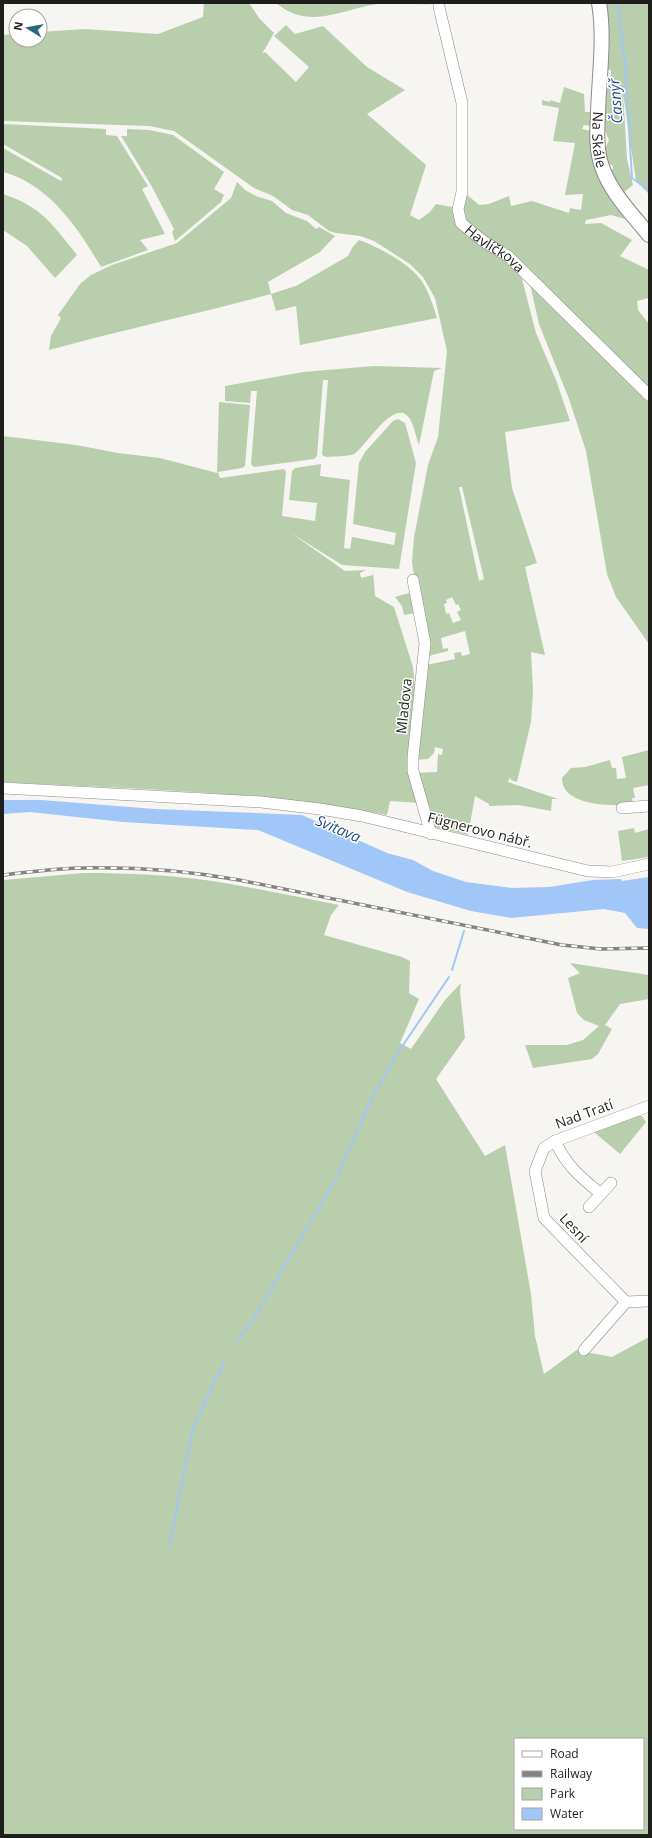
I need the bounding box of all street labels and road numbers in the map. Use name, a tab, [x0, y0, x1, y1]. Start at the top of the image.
street label: Na Skále	[588, 111, 612, 170]
street label: Havlíčkova	[461, 220, 529, 276]
street label: Mladova	[391, 677, 416, 735]
street label: Fügnerovo nábř.	[426, 807, 535, 852]
street label: Nad Tratí	[552, 1094, 616, 1133]
street label: Lesní	[556, 1209, 593, 1247]

